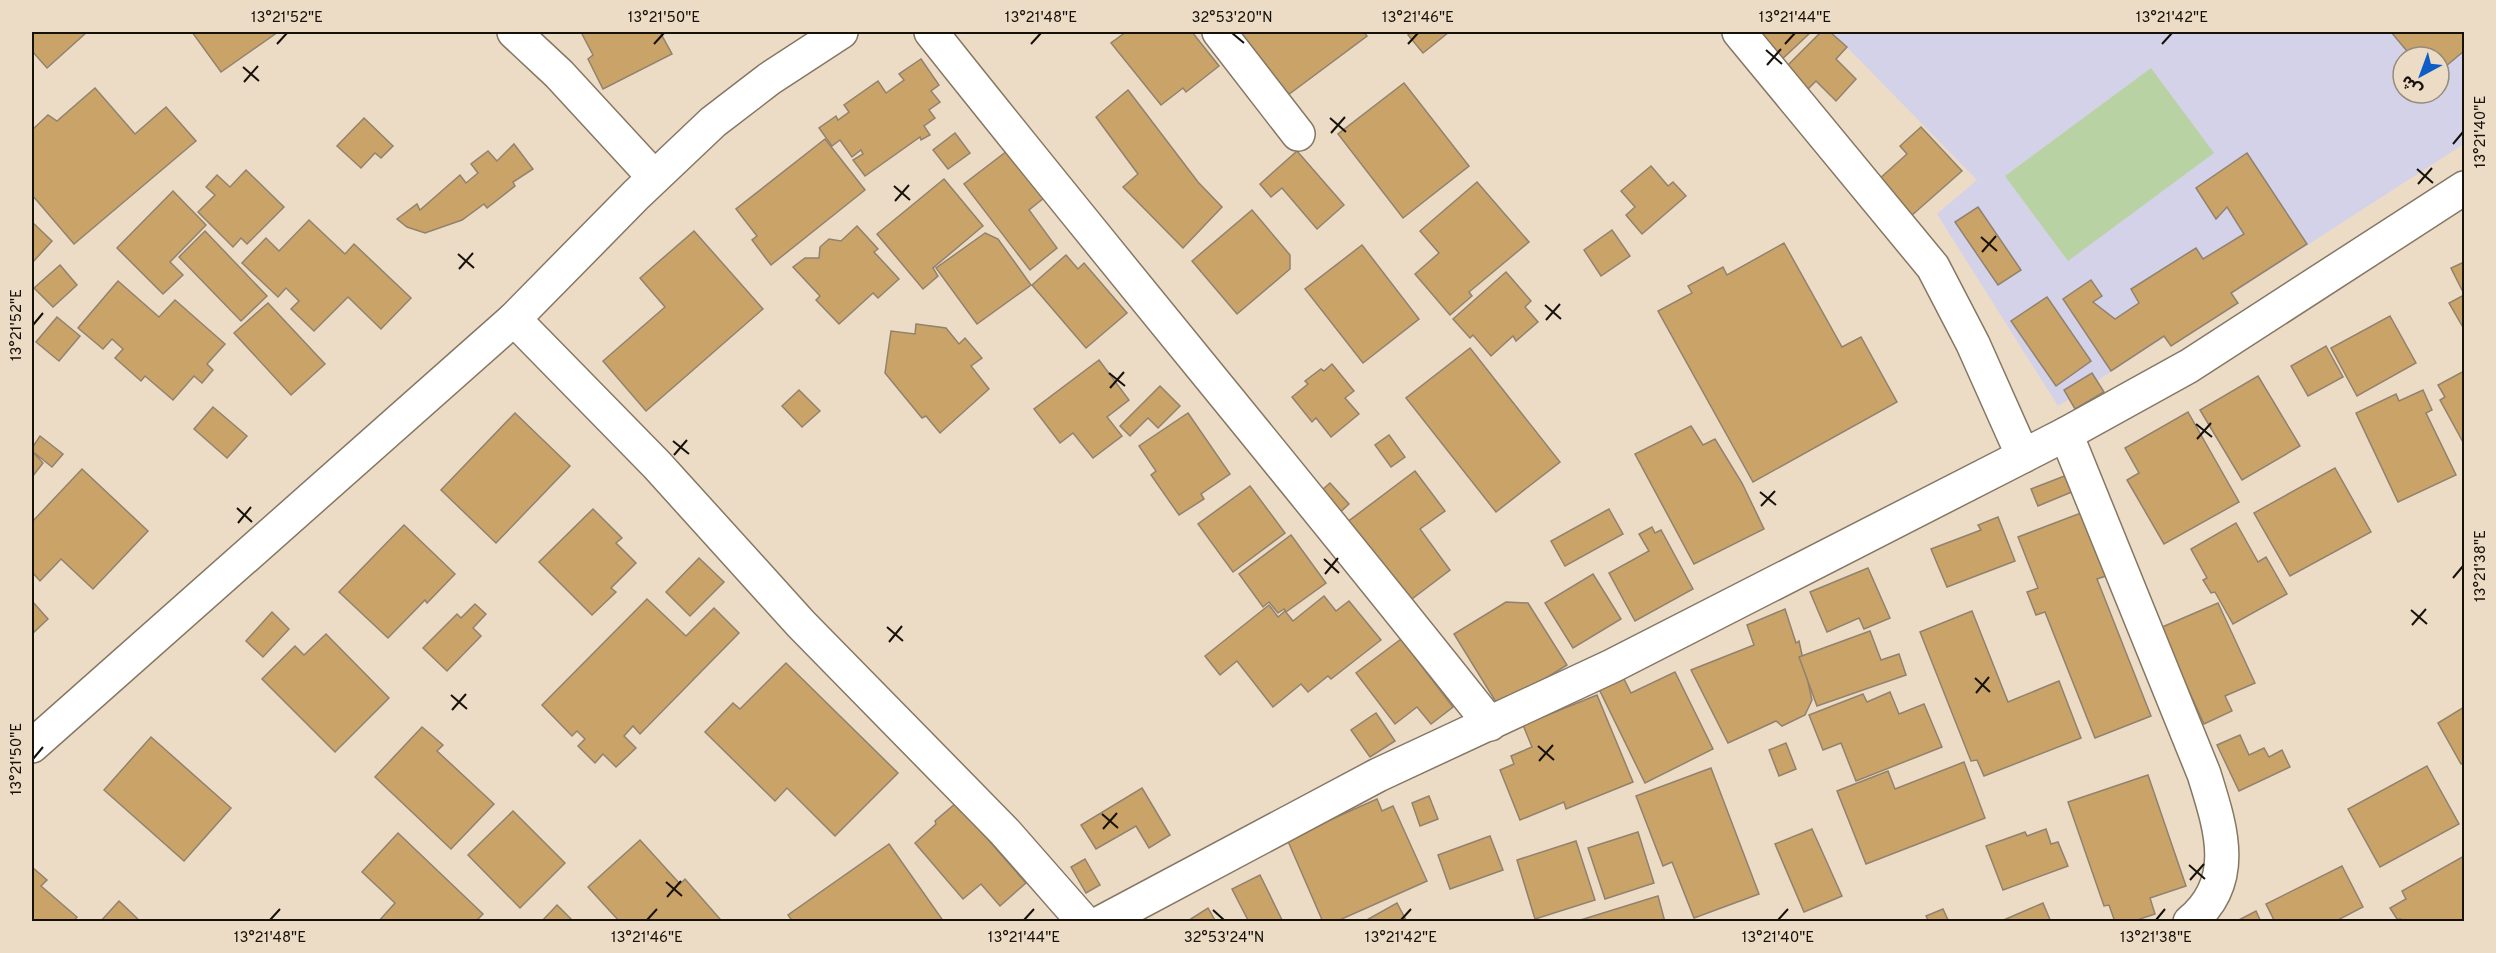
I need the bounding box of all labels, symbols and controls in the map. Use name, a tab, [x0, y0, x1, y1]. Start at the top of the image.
text: 13°21'52"E	[251, 9, 323, 28]
text: 13°21'50"E	[628, 9, 700, 28]
text: 13°21'48"E	[1005, 9, 1077, 28]
text: 32°53'20"N	[1191, 9, 1273, 28]
text: 13°21'46"E	[1382, 9, 1454, 28]
text: 13°21'44"E	[1759, 9, 1831, 28]
text: 13°21'42"E	[2136, 9, 2208, 28]
north arrow	[2391, 45, 2451, 105]
text: ش	[2398, 70, 2427, 100]
text: 13°21'40"E	[2472, 96, 2491, 168]
text: 13°21'52"E	[8, 289, 27, 361]
text: 13°21'38"E	[2472, 530, 2491, 602]
text: 13°21'50"E	[8, 723, 27, 795]
text: 13°21'48"E	[234, 929, 306, 948]
text: 13°21'46"E	[611, 929, 683, 948]
text: 13°21'44"E	[988, 929, 1060, 948]
text: 32°53'24"N	[1184, 929, 1264, 948]
text: 13°21'42"E	[1365, 929, 1437, 948]
text: 13°21'40"E	[1742, 929, 1814, 948]
text: 13°21'38"E	[2120, 929, 2192, 948]

